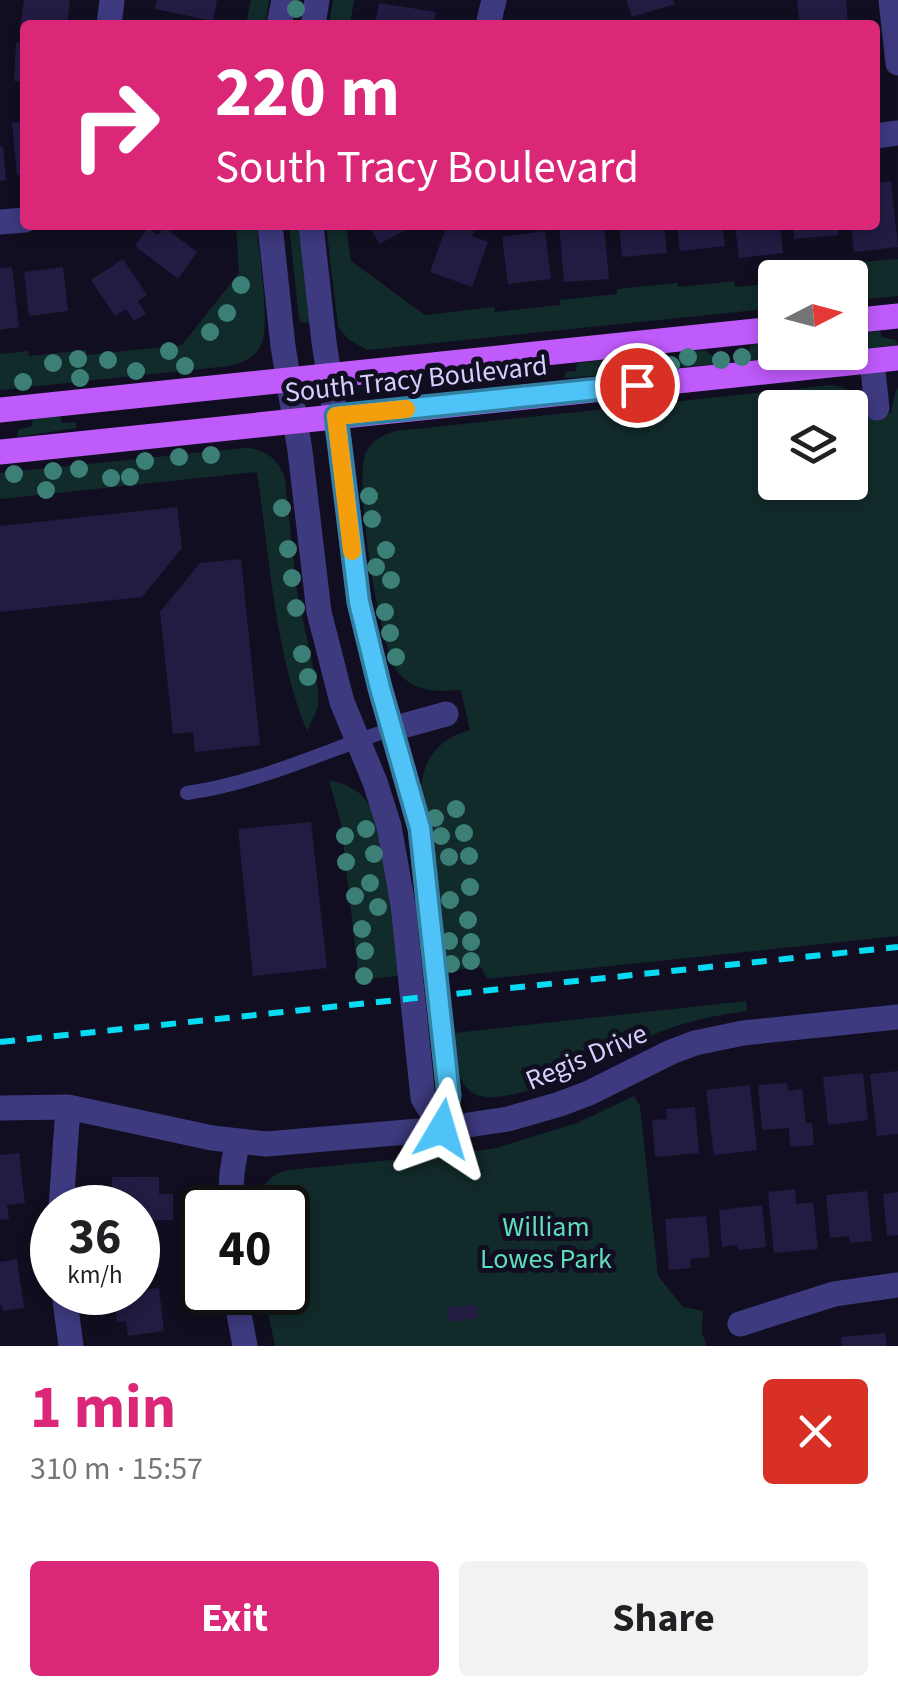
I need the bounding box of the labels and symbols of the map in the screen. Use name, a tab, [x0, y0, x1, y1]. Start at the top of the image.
north arrow	[758, 260, 868, 370]
pin	[595, 343, 680, 428]
street label: South Tracy Boulevard	[283, 345, 549, 413]
street label: Regis Drive	[520, 1013, 653, 1100]
position arrow	[390, 1077, 494, 1181]
speed limit sign: 40	[180, 1185, 310, 1315]
park label: William Lowes Park	[480, 1207, 612, 1279]

